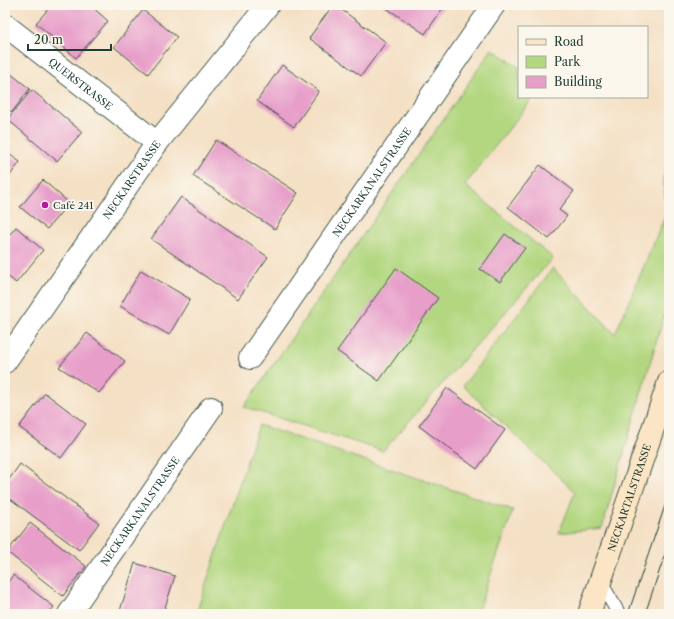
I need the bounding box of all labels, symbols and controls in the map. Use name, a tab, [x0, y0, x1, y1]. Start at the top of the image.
scale bar	[28, 26, 111, 52]
legend	[518, 26, 648, 98]
text: 20 m	[34, 32, 63, 47]
text: Road	[554, 34, 584, 49]
text: Park	[554, 54, 581, 69]
street label: QUERSTRASSE	[46, 55, 115, 113]
text: Building	[554, 74, 602, 89]
street label: NECKARKANALSTRASSE	[330, 125, 414, 239]
street label: NECKARSTRASSE	[100, 138, 164, 222]
place label: Café 241	[53, 199, 94, 212]
marker: Café 241	[40, 200, 50, 210]
street label: NECKARTALSTRASSE	[605, 442, 654, 553]
street label: NECKARKANALSTRASSE	[98, 454, 183, 569]

